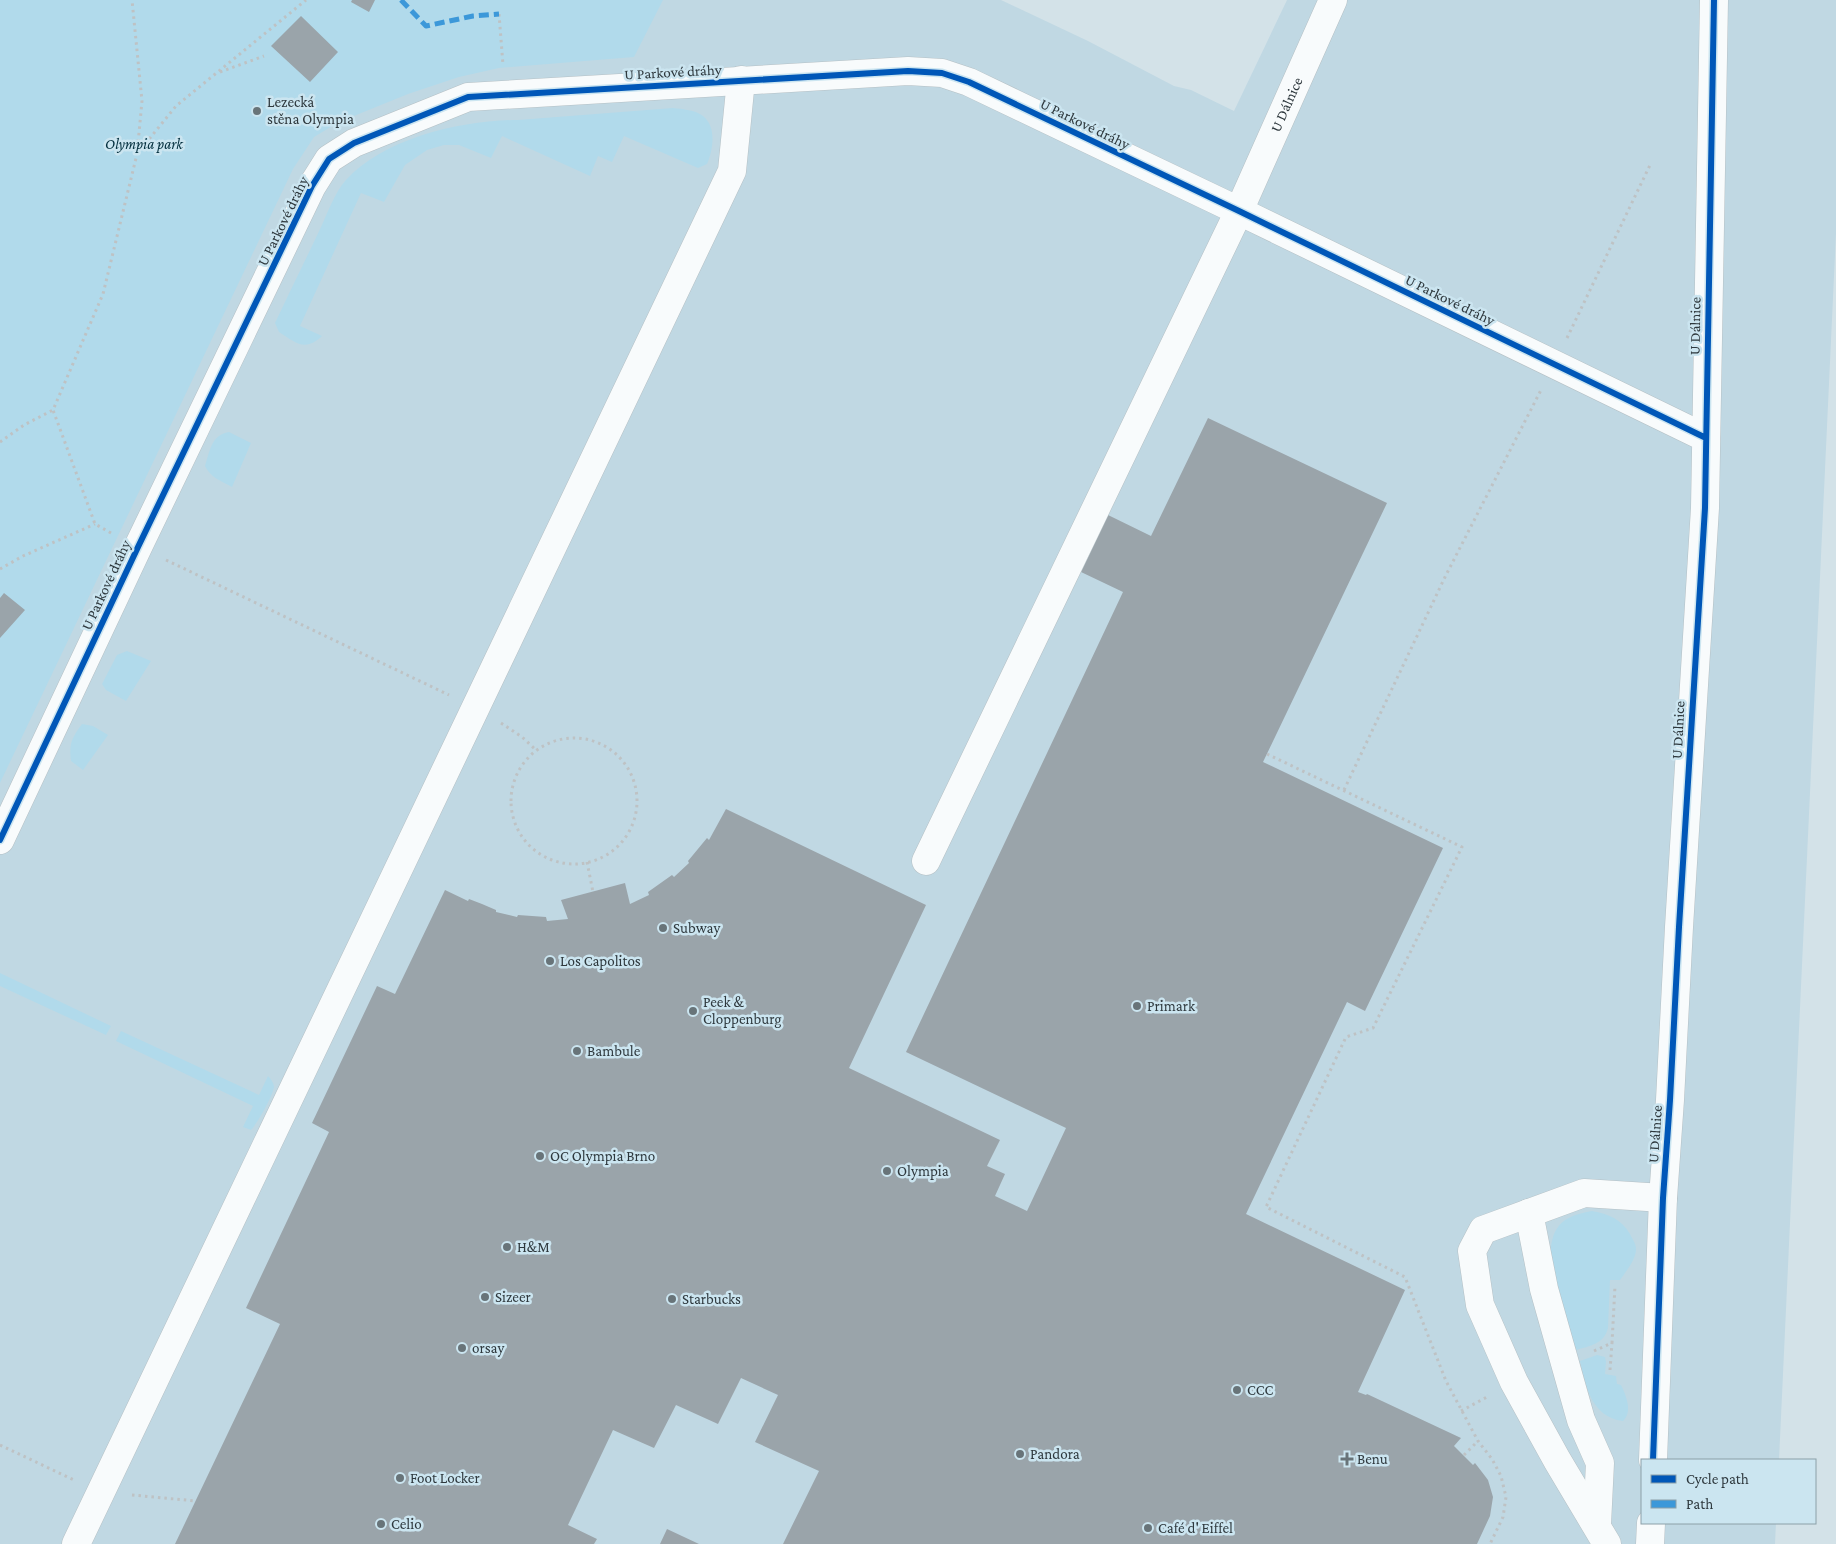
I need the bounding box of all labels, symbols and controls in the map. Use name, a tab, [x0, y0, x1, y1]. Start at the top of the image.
street label: U Parkové dráhy	[624, 61, 722, 84]
street label: U Dálnice	[1267, 74, 1306, 134]
place label: Lezecká stěna Olympia	[267, 94, 354, 128]
street label: U Parkové dráhy	[1037, 95, 1132, 153]
marker: Lezecká stěna Olympia	[251, 105, 263, 117]
park label: Olympia park	[105, 136, 184, 153]
street label: U Parkové dráhy	[254, 174, 312, 269]
street label: U Parkové dráhy	[1402, 271, 1497, 329]
street label: U Dálnice	[1686, 296, 1704, 355]
street label: U Parkové dráhy	[78, 537, 135, 633]
street label: U Dálnice	[1668, 700, 1688, 759]
place label: Subway	[673, 920, 720, 937]
marker: Subway	[657, 922, 669, 934]
place label: Los Capolitos	[560, 953, 641, 970]
marker: Los Capolitos	[544, 955, 556, 967]
place label: Peek & Cloppenburg	[703, 994, 782, 1028]
place label: Primark	[1147, 998, 1196, 1014]
marker: Primark	[1131, 1000, 1143, 1012]
marker: Peek & Cloppenburg	[687, 1005, 699, 1017]
place label: Bambule	[587, 1043, 641, 1059]
marker: Bambule	[571, 1045, 583, 1057]
street label: U Dálnice	[1645, 1104, 1665, 1164]
place label: OC Olympia Brno	[550, 1148, 655, 1165]
marker: OC Olympia Brno	[534, 1150, 546, 1162]
place label: Olympia	[897, 1163, 949, 1180]
marker: Olympia	[881, 1165, 893, 1177]
place label: H&M	[517, 1239, 550, 1255]
marker: H&M	[501, 1241, 513, 1253]
place label: Sizeer	[495, 1289, 531, 1305]
marker: Sizeer	[479, 1291, 491, 1303]
place label: Starbucks	[682, 1291, 741, 1307]
marker: Starbucks	[666, 1293, 678, 1305]
place label: orsay	[472, 1340, 504, 1357]
marker: orsay	[456, 1342, 468, 1354]
place label: CCC	[1247, 1382, 1274, 1398]
marker: CCC	[1231, 1384, 1243, 1396]
place label: Pandora	[1030, 1446, 1080, 1462]
marker: Pandora	[1014, 1448, 1026, 1460]
place label: Benu	[1357, 1451, 1388, 1467]
marker: Benu	[1341, 1453, 1353, 1465]
legend	[1641, 1459, 1816, 1524]
place label: Foot Locker	[410, 1470, 480, 1486]
text: Cycle path	[1686, 1471, 1749, 1488]
marker: Foot Locker	[394, 1472, 406, 1484]
text: Path	[1686, 1496, 1713, 1512]
place label: Celio	[391, 1516, 422, 1532]
marker: Celio	[375, 1518, 387, 1530]
place label: Café d' Eiffel	[1158, 1520, 1233, 1536]
marker: Café d' Eiffel	[1142, 1522, 1154, 1534]

